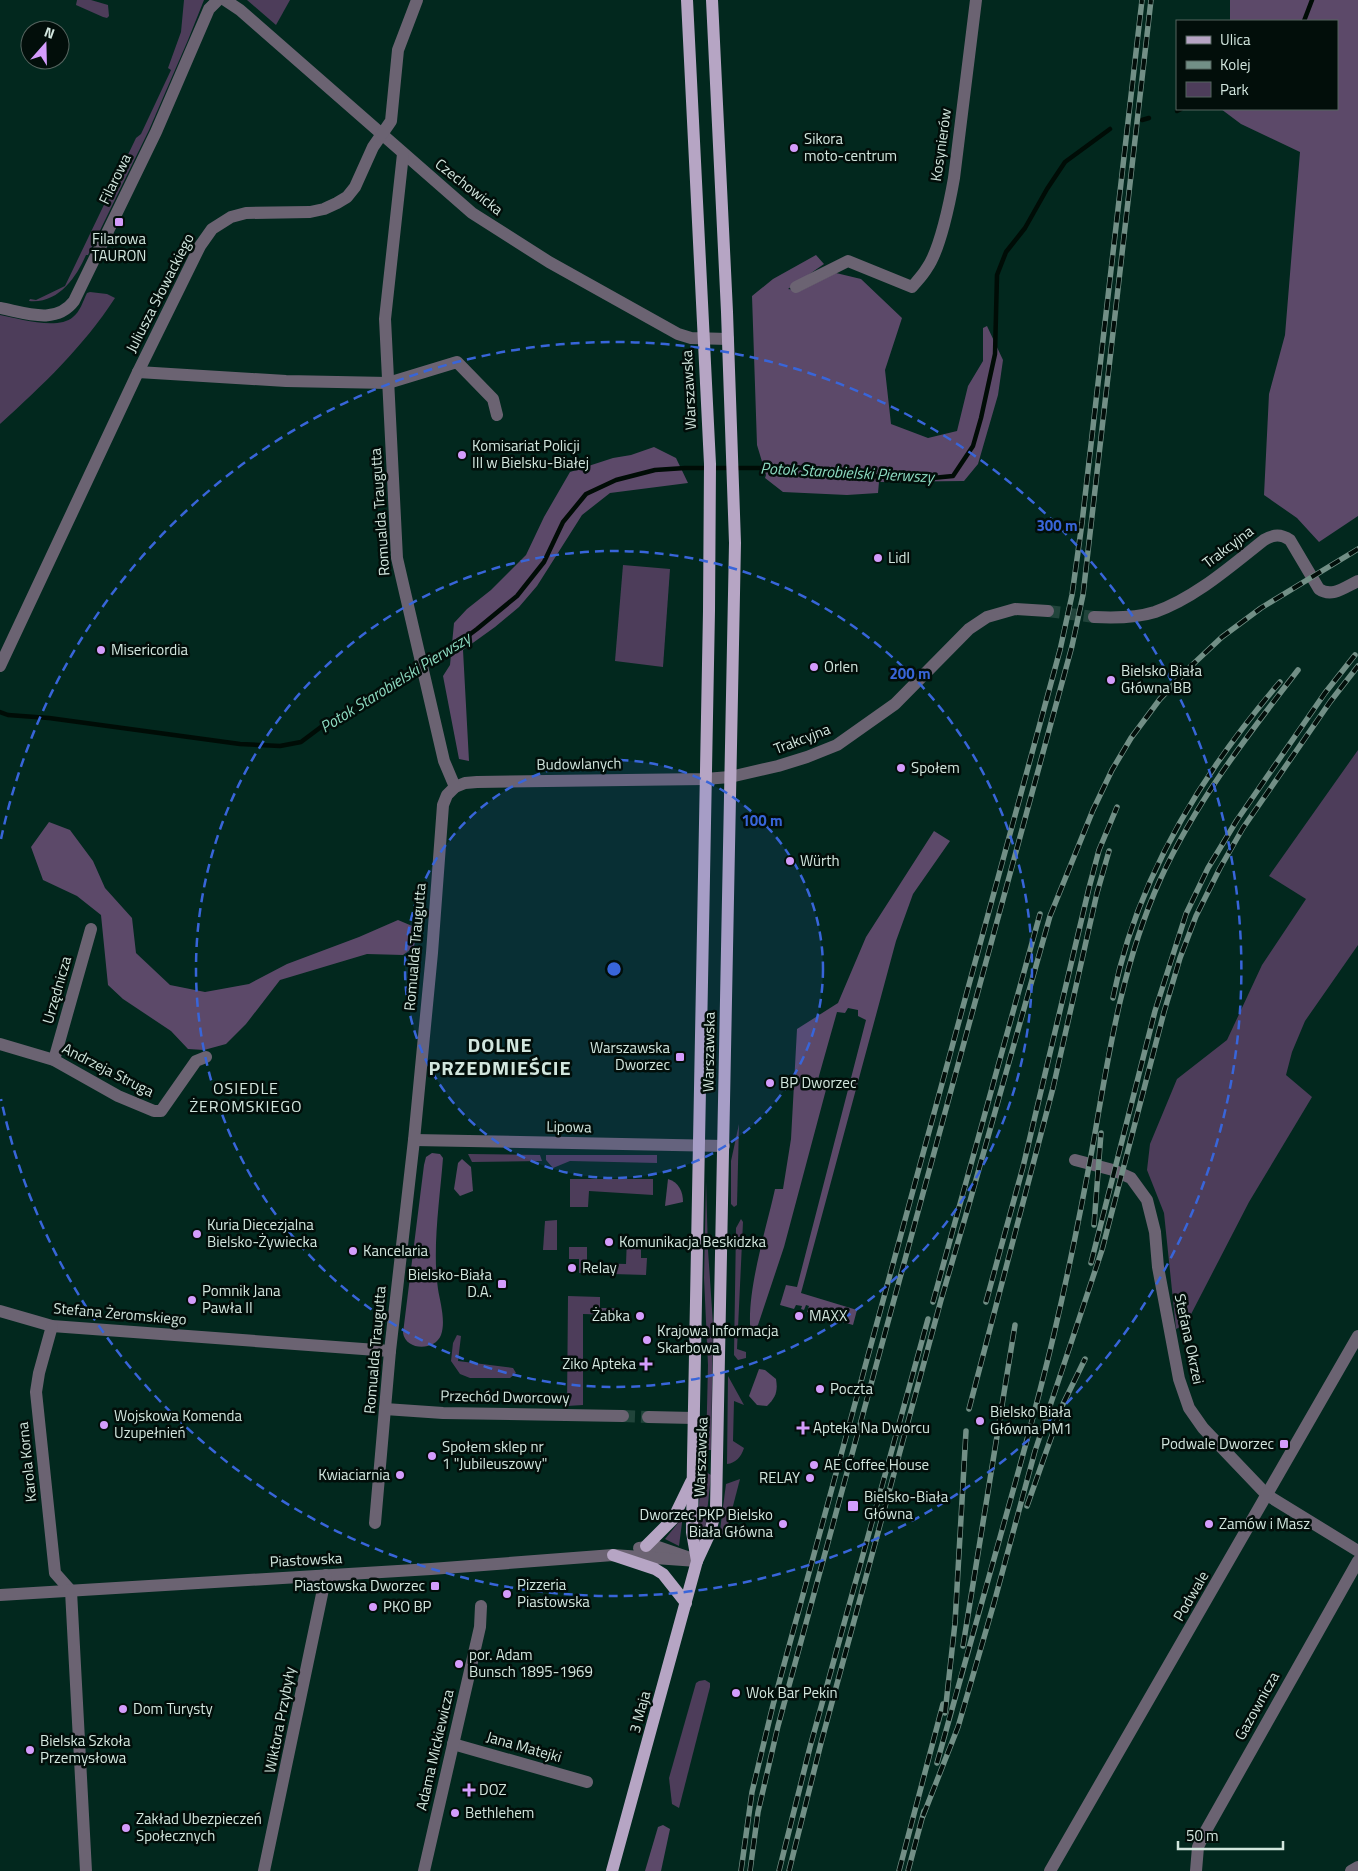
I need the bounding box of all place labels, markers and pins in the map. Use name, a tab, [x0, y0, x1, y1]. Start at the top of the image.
place label: Sikora moto-centrum	[804, 127, 897, 167]
marker: Sikora moto-centrum	[788, 142, 800, 154]
marker: Filarowa TAURON	[113, 216, 125, 228]
place label: Filarowa TAURON	[92, 227, 146, 267]
place label: Komisariat Policji III w Bielsku-Białej	[472, 434, 589, 474]
marker: Komisariat Policji III w Bielsku-Białej	[456, 449, 468, 461]
place label: Lidl	[888, 546, 910, 569]
marker: Lidl	[872, 552, 884, 564]
place label: Misericordia	[111, 638, 188, 661]
marker: Misericordia	[95, 644, 107, 656]
place label: Orlen	[824, 655, 858, 678]
place label: Bielsko Biała Główna BB	[1121, 659, 1202, 699]
marker: Orlen	[808, 661, 820, 673]
marker: Bielsko Biała Główna BB	[1105, 674, 1117, 686]
place label: Społem	[911, 756, 960, 779]
marker: Społem	[895, 762, 907, 774]
place label: Würth	[800, 849, 840, 872]
marker: Würth	[784, 855, 796, 867]
centre of rings	[605, 960, 623, 978]
place label: Warszawska Dworzec	[590, 1036, 670, 1076]
marker: Warszawska Dworzec	[674, 1051, 686, 1063]
place label: BP Dworzec	[780, 1071, 856, 1094]
marker: BP Dworzec	[764, 1077, 776, 1089]
place label: Kuria Diecezjalna Bielsko-Żywiecka	[207, 1213, 318, 1253]
marker: Kuria Diecezjalna Bielsko-Żywiecka	[191, 1228, 203, 1240]
place label: Komunikacja Beskidzka	[619, 1230, 767, 1253]
marker: Komunikacja Beskidzka	[603, 1236, 615, 1248]
place label: Kancelaria	[363, 1239, 429, 1262]
marker: Kancelaria	[347, 1245, 359, 1257]
place label: Relay	[582, 1256, 617, 1279]
marker: Relay	[566, 1262, 578, 1274]
place label: Bielsko-Biała D.A.	[408, 1263, 492, 1303]
marker: Bielsko-Biała D.A.	[496, 1278, 508, 1290]
place label: Pomnik Jana Pawła II	[202, 1279, 281, 1319]
marker: Pomnik Jana Pawła II	[186, 1294, 198, 1306]
place label: Żabka	[592, 1304, 630, 1327]
place label: MAXX	[809, 1304, 848, 1327]
marker: Żabka	[634, 1310, 646, 1322]
marker: MAXX	[793, 1310, 805, 1322]
place label: Krajowa Informacja Skarbowa	[657, 1319, 779, 1359]
marker: Krajowa Informacja Skarbowa	[641, 1334, 653, 1346]
place label: Ziko Apteka	[562, 1352, 636, 1375]
marker: Ziko Apteka	[640, 1358, 652, 1370]
place label: Poczta	[830, 1377, 873, 1400]
marker: Poczta	[814, 1383, 826, 1395]
place label: Bielsko Biała Główna PM1	[990, 1400, 1072, 1440]
place label: Wojskowa Komenda Uzupełnień	[114, 1404, 243, 1444]
marker: Bielsko Biała Główna PM1	[974, 1415, 986, 1427]
place label: Apteka Na Dworcu	[813, 1416, 930, 1439]
marker: Wojskowa Komenda Uzupełnień	[98, 1419, 110, 1431]
marker: Apteka Na Dworcu	[797, 1422, 809, 1434]
place label: Podwale Dworzec	[1161, 1432, 1274, 1455]
place label: Społem sklep nr 1 "Jubileuszowy"	[442, 1435, 547, 1475]
marker: Podwale Dworzec	[1278, 1438, 1290, 1450]
marker: Społem sklep nr 1 "Jubileuszowy"	[426, 1450, 438, 1462]
place label: AE Coffee House	[824, 1453, 929, 1476]
marker: AE Coffee House	[808, 1459, 820, 1471]
place label: Kwiaciarnia	[318, 1463, 390, 1486]
place label: RELAY	[759, 1466, 800, 1489]
marker: Kwiaciarnia	[394, 1469, 406, 1481]
marker: RELAY	[804, 1472, 816, 1484]
place label: Bielsko-Biała Główna	[864, 1485, 949, 1525]
marker: Bielsko-Biała Główna	[846, 1499, 860, 1513]
place label: Dworzec PKP Bielsko Biała Główna	[640, 1503, 773, 1543]
place label: Zamów i Masz	[1219, 1512, 1310, 1535]
marker: Dworzec PKP Bielsko Biała Główna	[777, 1518, 789, 1530]
marker: Zamów i Masz	[1203, 1518, 1215, 1530]
place label: Pizzeria Piastowska	[517, 1573, 590, 1613]
place label: Piastowska Dworzec	[294, 1574, 425, 1597]
marker: Piastowska Dworzec	[429, 1580, 441, 1592]
marker: Pizzeria Piastowska	[501, 1588, 513, 1600]
place label: PKO BP	[383, 1595, 432, 1618]
marker: PKO BP	[367, 1601, 379, 1613]
place label: por. Adam Bunsch 1895-1969	[469, 1643, 593, 1683]
marker: por. Adam Bunsch 1895-1969	[453, 1658, 465, 1670]
place label: Wok Bar Pekin	[746, 1681, 838, 1704]
marker: Wok Bar Pekin	[730, 1687, 742, 1699]
place label: Dom Turysty	[133, 1697, 213, 1720]
marker: Dom Turysty	[117, 1703, 129, 1715]
place label: Bielska Szkoła Przemysłowa	[40, 1729, 131, 1769]
marker: Bielska Szkoła Przemysłowa	[24, 1744, 36, 1756]
place label: DOZ	[479, 1778, 507, 1801]
marker: DOZ	[463, 1784, 475, 1796]
place label: Bethlehem	[465, 1801, 534, 1824]
place label: Zakład Ubezpieczeń Społecznych	[136, 1807, 262, 1847]
marker: Bethlehem	[449, 1807, 461, 1819]
marker: Zakład Ubezpieczeń Społecznych	[120, 1822, 132, 1834]

